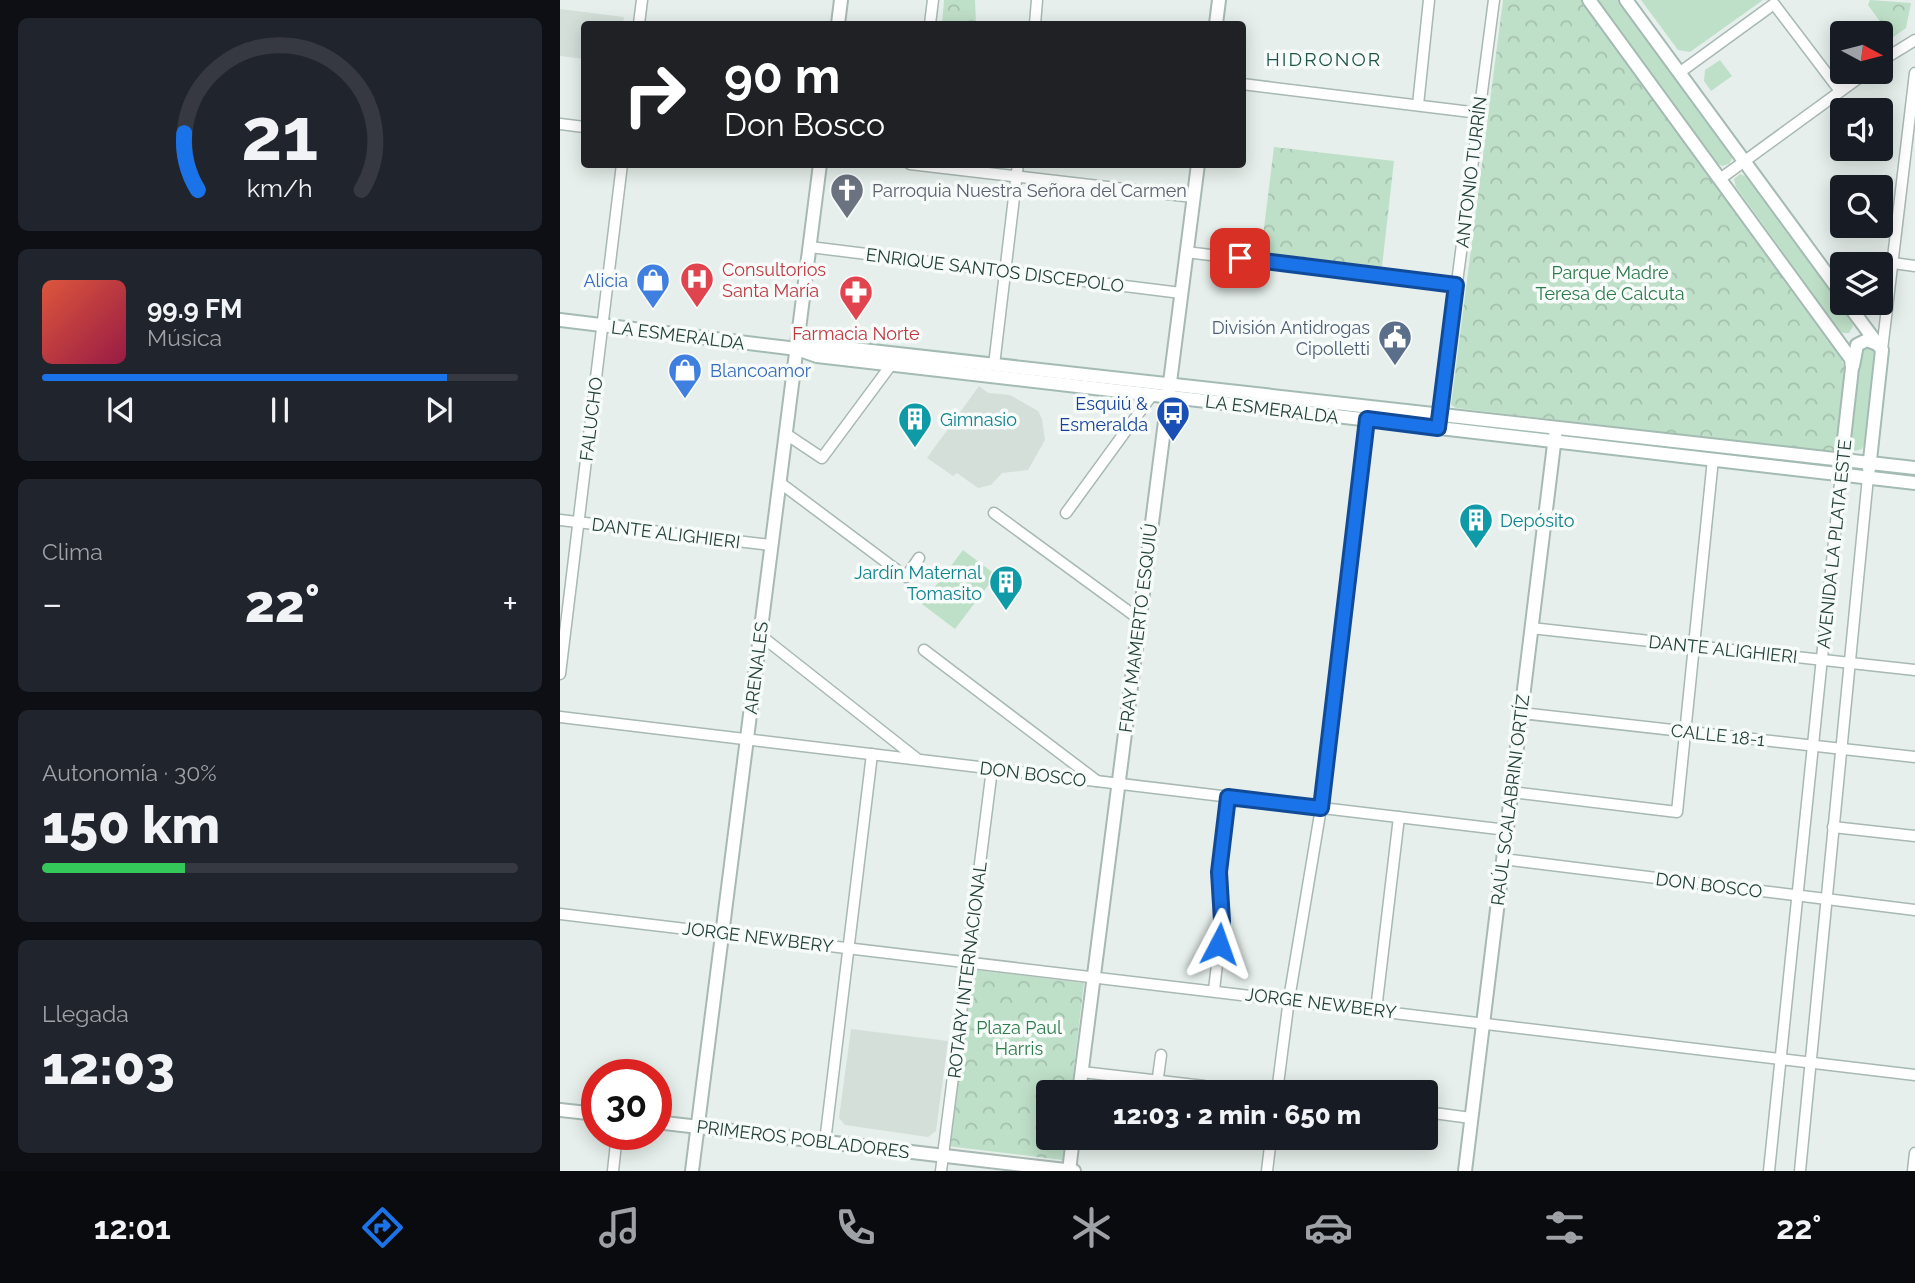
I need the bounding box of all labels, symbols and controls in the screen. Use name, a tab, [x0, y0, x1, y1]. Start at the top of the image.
north arrow	[1830, 21, 1894, 84]
map controls	[1830, 21, 1893, 315]
text: 90 m	[724, 47, 840, 104]
district label: HIDRONOR	[1266, 48, 1382, 70]
icon: right	[609, 49, 700, 140]
text: 21	[241, 93, 319, 178]
street label: ANTONIO TURRÍN	[1450, 95, 1491, 249]
button: sound	[1830, 98, 1893, 161]
text: Don Bosco	[724, 106, 885, 143]
church icon: Parroquia Nuestra Señora del Carmen	[828, 171, 866, 220]
text: km/h	[247, 173, 313, 203]
button: search	[1830, 175, 1893, 238]
place label: Parroquia Nuestra Señora del Carmen	[872, 180, 1187, 201]
pin	[1210, 228, 1270, 288]
icon: arrive	[1221, 239, 1259, 277]
street label: ENRIQUE SANTOS DISCEPOLO	[865, 244, 1125, 296]
button: layers	[1830, 252, 1893, 315]
place label: Consultorios Santa María	[722, 259, 826, 301]
hospital icon: Consultorios Santa María	[678, 260, 716, 309]
shop icon: Alicia	[634, 261, 672, 310]
park label: Parque Madre Teresa de Calcuta	[1535, 262, 1685, 304]
place label: Alicia	[583, 270, 628, 291]
pharmacy icon: Farmacia Norte	[837, 273, 875, 322]
text: 99.9 FM	[147, 294, 242, 324]
street label: LA ESMERALDA	[610, 316, 746, 354]
place label: División Antidrogas Cipolletti	[1212, 317, 1370, 359]
public building icon: División Antidrogas Cipolletti	[1376, 318, 1414, 367]
place label: Farmacia Norte	[792, 323, 920, 344]
text: Música	[147, 324, 222, 351]
shop icon: Blancoamor	[666, 351, 704, 400]
place label: Blancoamor	[710, 360, 812, 381]
street label: FALUCHO	[575, 376, 607, 462]
street label: LA ESMERALDA	[1204, 390, 1340, 428]
icon: previous	[102, 391, 140, 429]
icon: pause	[261, 391, 299, 429]
icon: next	[420, 391, 458, 429]
place label: Esquiú & Esmeralda	[1059, 393, 1148, 435]
bus stop icon: Esquiú & Esmeralda	[1154, 394, 1192, 443]
building icon: Gimnasio	[896, 400, 934, 449]
place label: Gimnasio	[940, 409, 1017, 430]
street label: AVENIDA LA PLATA ESTE	[1813, 438, 1855, 650]
building icon: Depósito	[1457, 501, 1495, 550]
place label: Depósito	[1500, 510, 1575, 531]
street label: DANTE ALIGHIERI	[591, 513, 741, 553]
street label: FRAY MAMERTO ESQUIÚ	[1114, 522, 1161, 734]
text: Clima	[42, 538, 103, 565]
place label: Jardín Maternal Tomasito	[854, 562, 982, 604]
building icon: Jardín Maternal Tomasito	[987, 563, 1025, 612]
text: 22°	[245, 573, 320, 634]
text: −	[42, 581, 62, 626]
text: +	[502, 581, 518, 626]
street label: ARENALES	[740, 620, 772, 716]
street label: DANTE ALIGHIERI	[1648, 631, 1798, 667]
street label: RAÚL SCALABRINI ORTÍZ	[1486, 693, 1533, 907]
street label: CALLE 18-1	[1670, 720, 1766, 750]
street label: DON BOSCO	[979, 757, 1087, 791]
text: Autonomía · 30%	[42, 759, 217, 786]
text: 150 km	[42, 794, 220, 855]
street label: ROTARY INTERNACIONAL	[943, 860, 991, 1080]
street label: DON BOSCO	[1655, 868, 1763, 902]
position arrow	[1182, 907, 1256, 981]
street label: JORGE NEWBERY	[681, 917, 835, 957]
street label: JORGE NEWBERY	[1244, 983, 1398, 1023]
text: Llegada	[42, 1000, 129, 1027]
park label: Plaza Paul Harris	[976, 1017, 1062, 1059]
text: 12:03	[42, 1035, 175, 1096]
speed limit sign: 30	[581, 1059, 672, 1150]
text: 12:03 · 2 min · 650 m	[1113, 1100, 1361, 1130]
street label: PRIMEROS POBLADORES	[695, 1116, 911, 1162]
icon: directions	[358, 1203, 407, 1252]
icon: music	[595, 1203, 644, 1252]
icon: phone	[831, 1203, 880, 1252]
icon: climate	[1067, 1203, 1116, 1252]
icon: car	[1304, 1203, 1353, 1252]
icon: filters	[1540, 1203, 1589, 1252]
text: 12:01	[94, 1209, 171, 1246]
text: 22°	[1776, 1209, 1821, 1246]

